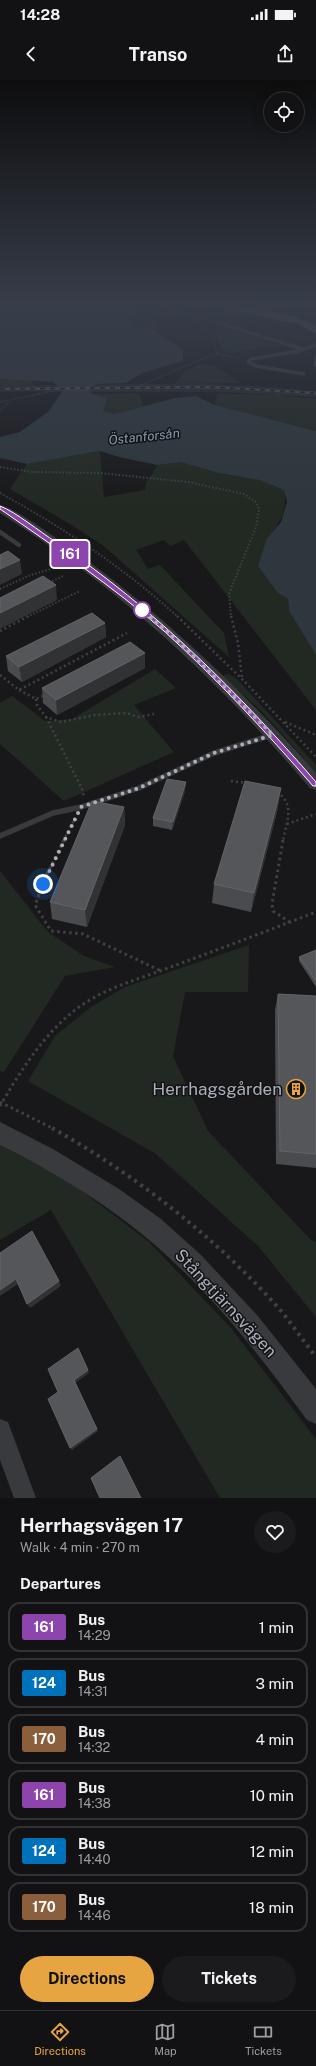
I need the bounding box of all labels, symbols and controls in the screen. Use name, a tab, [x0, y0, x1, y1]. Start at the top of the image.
text: 14:28	[20, 6, 60, 23]
icon: back	[20, 43, 42, 65]
icon: share	[274, 43, 296, 65]
text: Transo	[129, 44, 187, 65]
map controls	[264, 92, 304, 132]
button: locate	[264, 92, 304, 132]
water label: Östanforsån	[108, 425, 180, 448]
line badge: 161	[47, 541, 93, 567]
text: 161	[59, 546, 81, 562]
unlabelled marker	[133, 601, 151, 619]
your location	[33, 874, 53, 894]
building icon: Herrhagsgården	[285, 1078, 307, 1100]
place label: Herrhagsgården	[152, 1079, 282, 1099]
street label: Stångtjärnsvägen	[171, 1245, 281, 1361]
button: heart	[254, 1511, 296, 1553]
text: Herrhagsvägen 17	[20, 1514, 183, 1536]
text: Walk · 4 min · 270 m	[20, 1540, 140, 1555]
text: Departures	[20, 1575, 101, 1592]
text: Bus	[78, 1611, 105, 1628]
text: 161	[33, 1619, 55, 1635]
text: 1 min	[259, 1619, 294, 1636]
text: 14:29	[78, 1628, 111, 1643]
text: Bus	[78, 1667, 105, 1684]
text: 124	[32, 1675, 56, 1691]
text: 3 min	[255, 1675, 294, 1692]
text: 14:31	[78, 1684, 108, 1699]
text: Bus	[78, 1723, 105, 1740]
text: 170	[32, 1731, 56, 1747]
text: 4 min	[255, 1731, 294, 1748]
text: 14:32	[78, 1740, 110, 1755]
text: Bus	[78, 1779, 105, 1796]
text: 161	[33, 1787, 55, 1803]
text: 10 min	[250, 1787, 294, 1804]
text: 14:38	[78, 1796, 111, 1811]
text: Bus	[78, 1835, 105, 1852]
text: 124	[32, 1843, 56, 1859]
text: 12 min	[250, 1843, 294, 1860]
text: 14:40	[78, 1852, 110, 1867]
text: Bus	[78, 1891, 105, 1908]
text: 170	[32, 1899, 56, 1915]
text: 18 min	[249, 1899, 294, 1916]
text: 14:46	[78, 1908, 111, 1923]
button: Directions	[20, 1956, 154, 2002]
button: Tickets	[162, 1956, 296, 2002]
tab: Directions	[34, 2021, 86, 2057]
tab: Map	[154, 2021, 177, 2057]
tab: Tickets	[245, 2021, 282, 2057]

